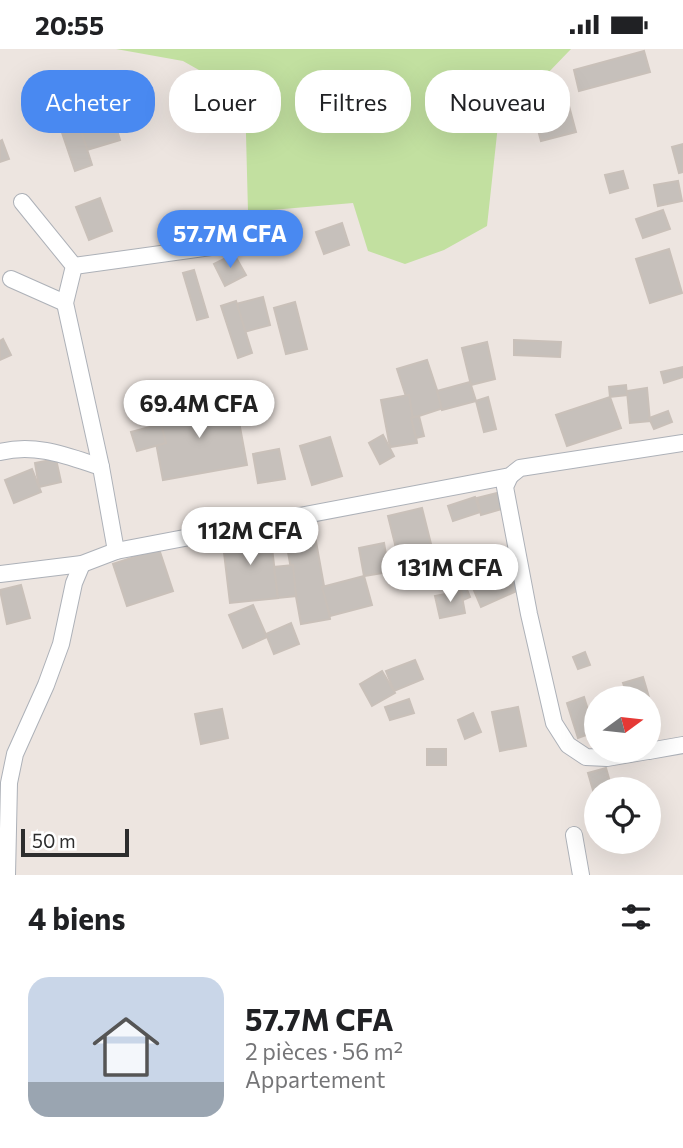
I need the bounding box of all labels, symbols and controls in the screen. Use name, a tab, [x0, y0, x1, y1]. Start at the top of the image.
text: 20:55	[35, 9, 104, 40]
chip: Acheter	[21, 70, 155, 133]
chip: Louer	[169, 70, 281, 133]
chip: Filtres	[295, 70, 411, 133]
chip: Nouveau	[425, 70, 570, 133]
pin: 57.7M CFA	[150, 211, 310, 270]
text: 57.7M CFA	[173, 219, 287, 247]
pin: 69.4M CFA	[119, 381, 279, 440]
text: 69.4M CFA	[140, 389, 258, 417]
pin: 112M CFA	[178, 507, 322, 567]
text: 112M CFA	[197, 516, 303, 544]
pin: 131M CFA	[378, 545, 522, 604]
text: 131M CFA	[397, 553, 503, 581]
north arrow	[584, 686, 662, 763]
map controls	[584, 686, 661, 854]
button: locate	[584, 777, 661, 854]
scale bar	[21, 826, 130, 858]
text: 50 m	[32, 829, 76, 852]
icon: filters	[617, 898, 655, 936]
text: 4 biens	[28, 899, 125, 936]
text: 57.7M CFA	[245, 1000, 394, 1037]
icon: home	[84, 1005, 168, 1089]
text: 2 pièces · 56 m²	[245, 1037, 403, 1065]
text: Appartement	[245, 1065, 386, 1093]

